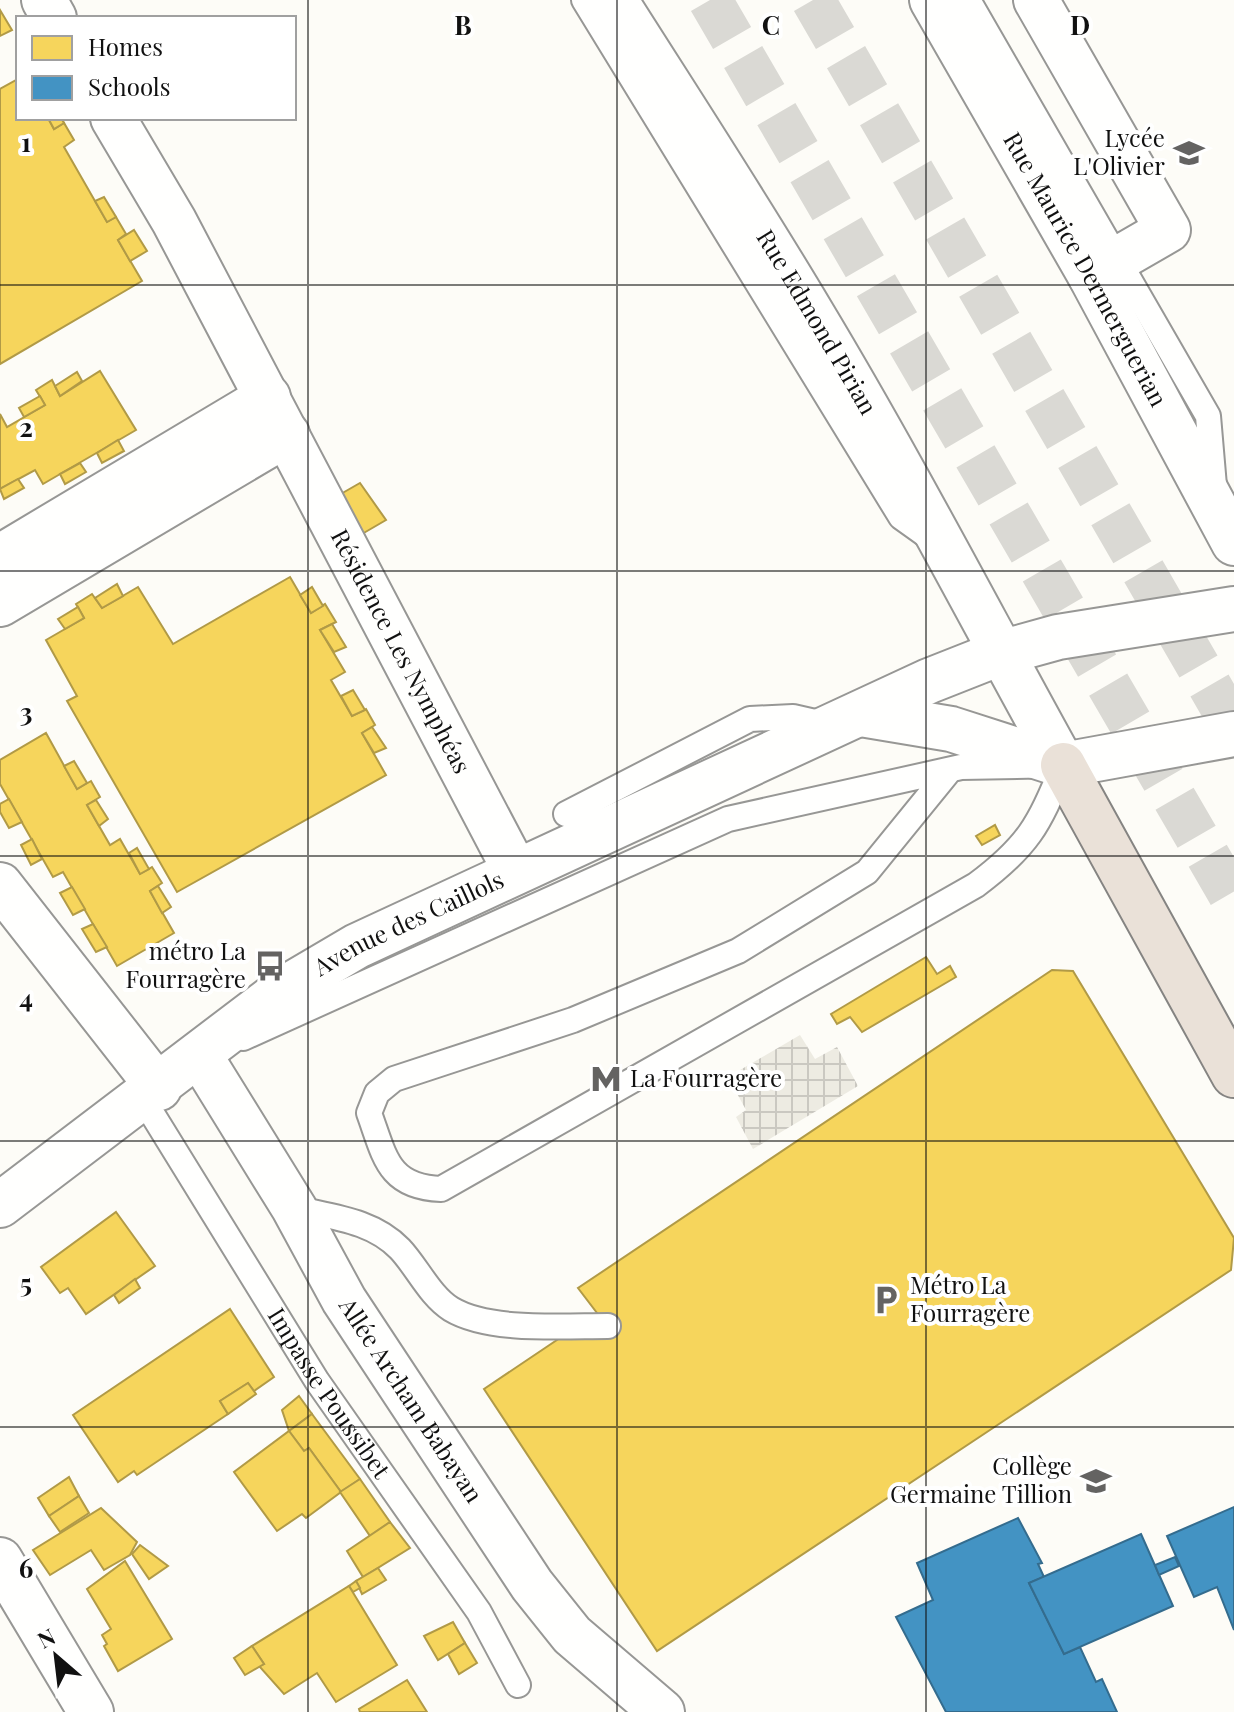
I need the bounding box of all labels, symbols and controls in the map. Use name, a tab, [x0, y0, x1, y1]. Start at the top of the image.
text: B	[454, 7, 472, 42]
text: C	[762, 7, 780, 42]
text: D	[1070, 7, 1090, 42]
legend	[16, 16, 296, 120]
text: Homes	[88, 30, 163, 62]
text: Schools	[88, 70, 170, 102]
place label: Lycée L'Olivier	[1073, 121, 1165, 181]
text: 1	[21, 124, 31, 159]
street label: Rue Maurice Dermerguerian	[997, 126, 1176, 411]
school or university icon: Lycée L'Olivier	[1172, 136, 1206, 170]
street label: Rue Edmond Pirian	[750, 223, 885, 420]
text: 2	[19, 409, 33, 444]
street label: Résidence Les Nymphéas	[325, 523, 479, 778]
text: 3	[20, 694, 32, 729]
street label: Avenue des Caillols	[306, 862, 508, 983]
place label: métro La Fourragère	[126, 934, 246, 994]
bus stop icon: métro La Fourragère	[253, 949, 287, 983]
text: 4	[19, 980, 33, 1015]
place label: La Fourragère	[630, 1061, 782, 1093]
metro station icon: La Fourragère	[589, 1062, 623, 1096]
text: 5	[20, 1265, 32, 1300]
place label: Métro La Fourragère	[910, 1268, 1030, 1328]
parking icon: Métro La Fourragère	[869, 1283, 903, 1317]
street label: Allée Archam Babayan	[332, 1290, 491, 1508]
street label: Impasse Poussibet	[262, 1301, 399, 1484]
place label: Collège Germaine Tillion	[890, 1449, 1072, 1509]
school or university icon: Collège Germaine Tillion	[1079, 1464, 1113, 1498]
text: 6	[19, 1550, 33, 1585]
north arrow	[16, 1616, 96, 1696]
text: N	[32, 1620, 60, 1654]

